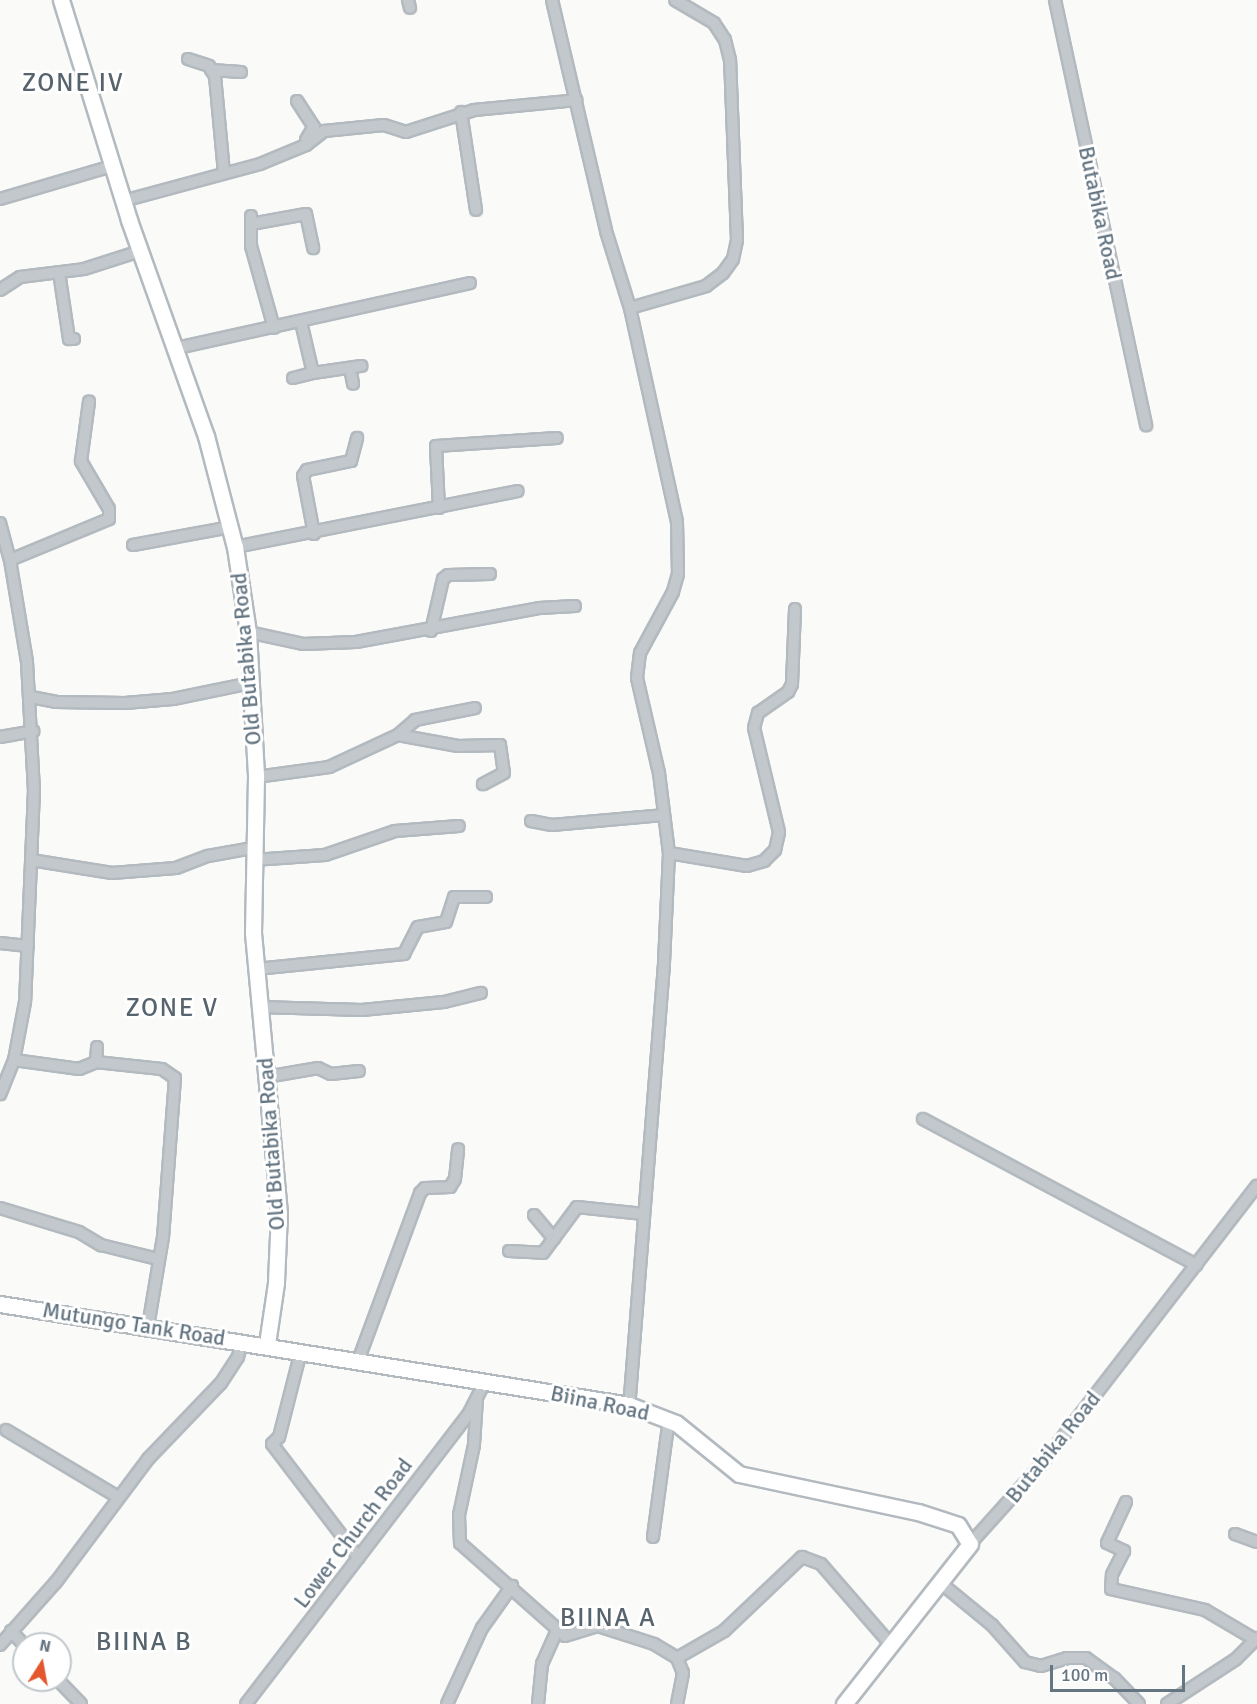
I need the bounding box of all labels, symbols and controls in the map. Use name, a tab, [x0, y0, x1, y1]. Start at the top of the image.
district label: ZONE IV	[22, 68, 124, 100]
street label: Butabika Road	[1073, 144, 1127, 282]
street label: Old Butabika Road	[225, 572, 267, 746]
district label: ZONE V	[125, 993, 219, 1025]
street label: Old Butabika Road	[252, 1057, 290, 1231]
street label: Mutungo Tank Road	[41, 1297, 227, 1351]
street label: Biina Road	[548, 1380, 652, 1426]
street label: Butabika Road	[1000, 1386, 1106, 1508]
street label: Lower Church Road	[288, 1453, 418, 1613]
district label: BIINA A	[560, 1603, 656, 1635]
district label: BIINA B	[96, 1627, 192, 1659]
north arrow	[12, 1632, 72, 1692]
text: N	[38, 1635, 52, 1657]
scale bar	[1053, 1653, 1188, 1691]
text: 100 m	[1061, 1664, 1108, 1686]

